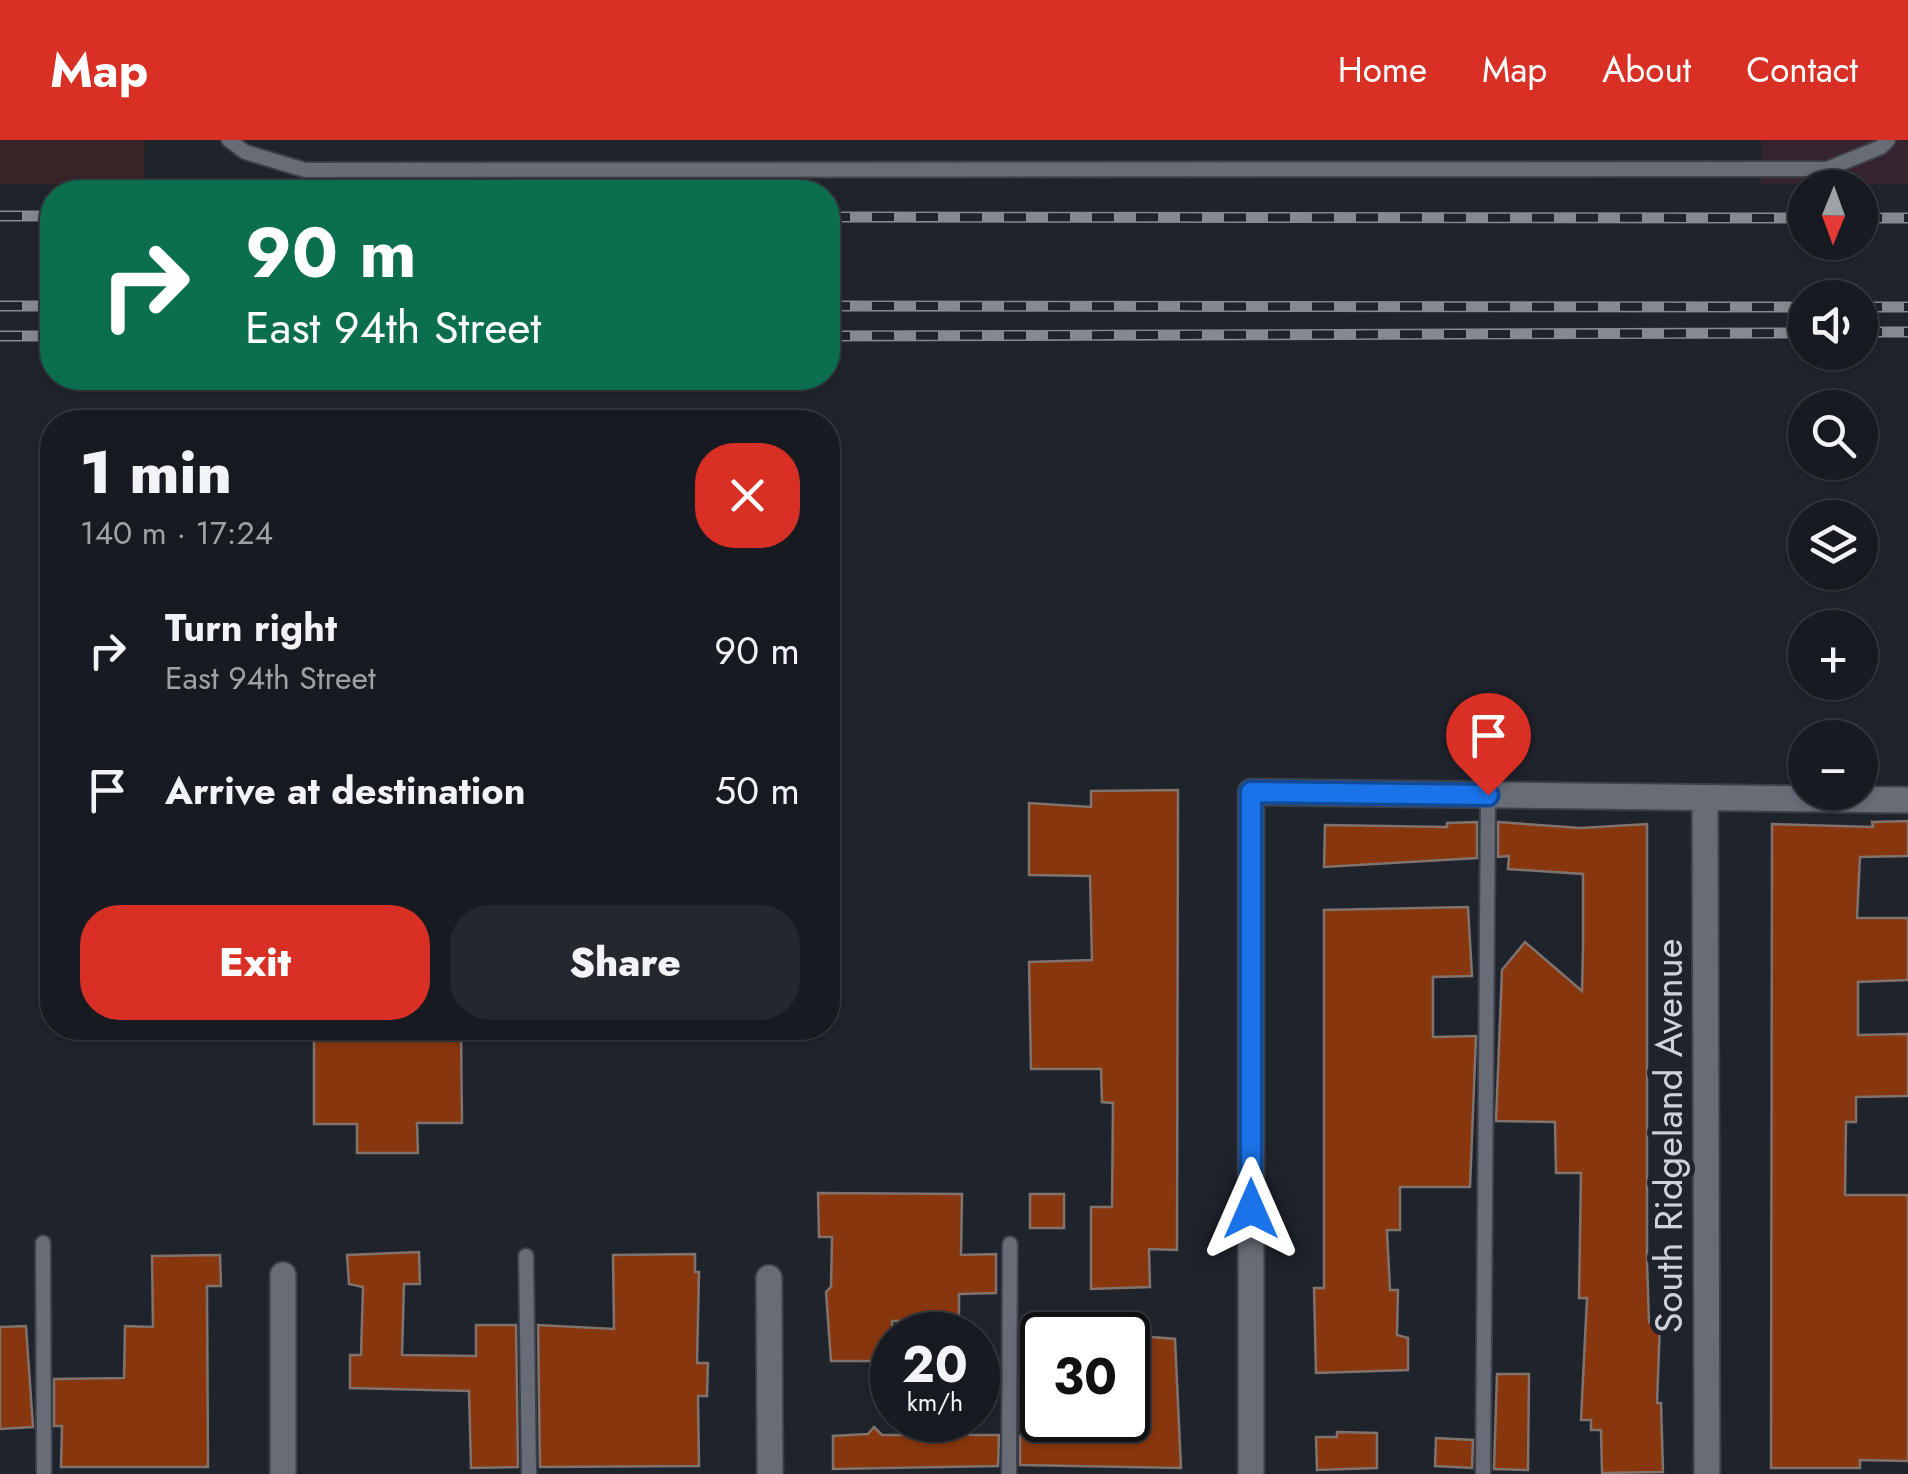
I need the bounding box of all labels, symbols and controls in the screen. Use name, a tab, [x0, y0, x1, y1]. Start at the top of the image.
text: Map	[50, 36, 148, 105]
text: Home	[1338, 45, 1427, 95]
text: Map	[1482, 45, 1547, 95]
text: About	[1602, 45, 1691, 95]
text: Contact	[1746, 45, 1858, 95]
north arrow	[1788, 170, 1878, 260]
map controls	[1788, 170, 1878, 810]
text: 90 m	[245, 202, 417, 303]
icon: right	[80, 220, 210, 350]
button: sound	[1788, 280, 1878, 370]
text: East 94th Street	[245, 295, 541, 360]
button: search	[1788, 390, 1878, 480]
text: 1 min	[80, 429, 232, 516]
button: close	[695, 443, 800, 548]
button: layers	[1788, 500, 1878, 590]
text: 140 m · 17:24	[80, 510, 273, 556]
text: Turn right	[165, 600, 337, 655]
button: +	[1788, 610, 1878, 700]
icon: right	[80, 623, 135, 678]
text: 90 m	[714, 623, 800, 678]
text: East 94th Street	[165, 655, 376, 701]
pin	[1446, 693, 1531, 796]
icon: arrive	[1461, 708, 1516, 763]
button: −	[1788, 720, 1878, 810]
icon: arrive	[80, 763, 135, 818]
text: Arrive at destination	[165, 763, 526, 818]
text: 50 m	[715, 763, 800, 818]
button: Exit	[80, 905, 430, 1020]
button: Share	[450, 905, 800, 1020]
street label: South Ridgeland Avenue	[1641, 939, 1696, 1333]
position arrow	[1199, 1157, 1303, 1261]
speed limit sign: 30	[1020, 1312, 1150, 1442]
text: 20	[902, 1328, 968, 1401]
text: km/h	[907, 1384, 963, 1420]

